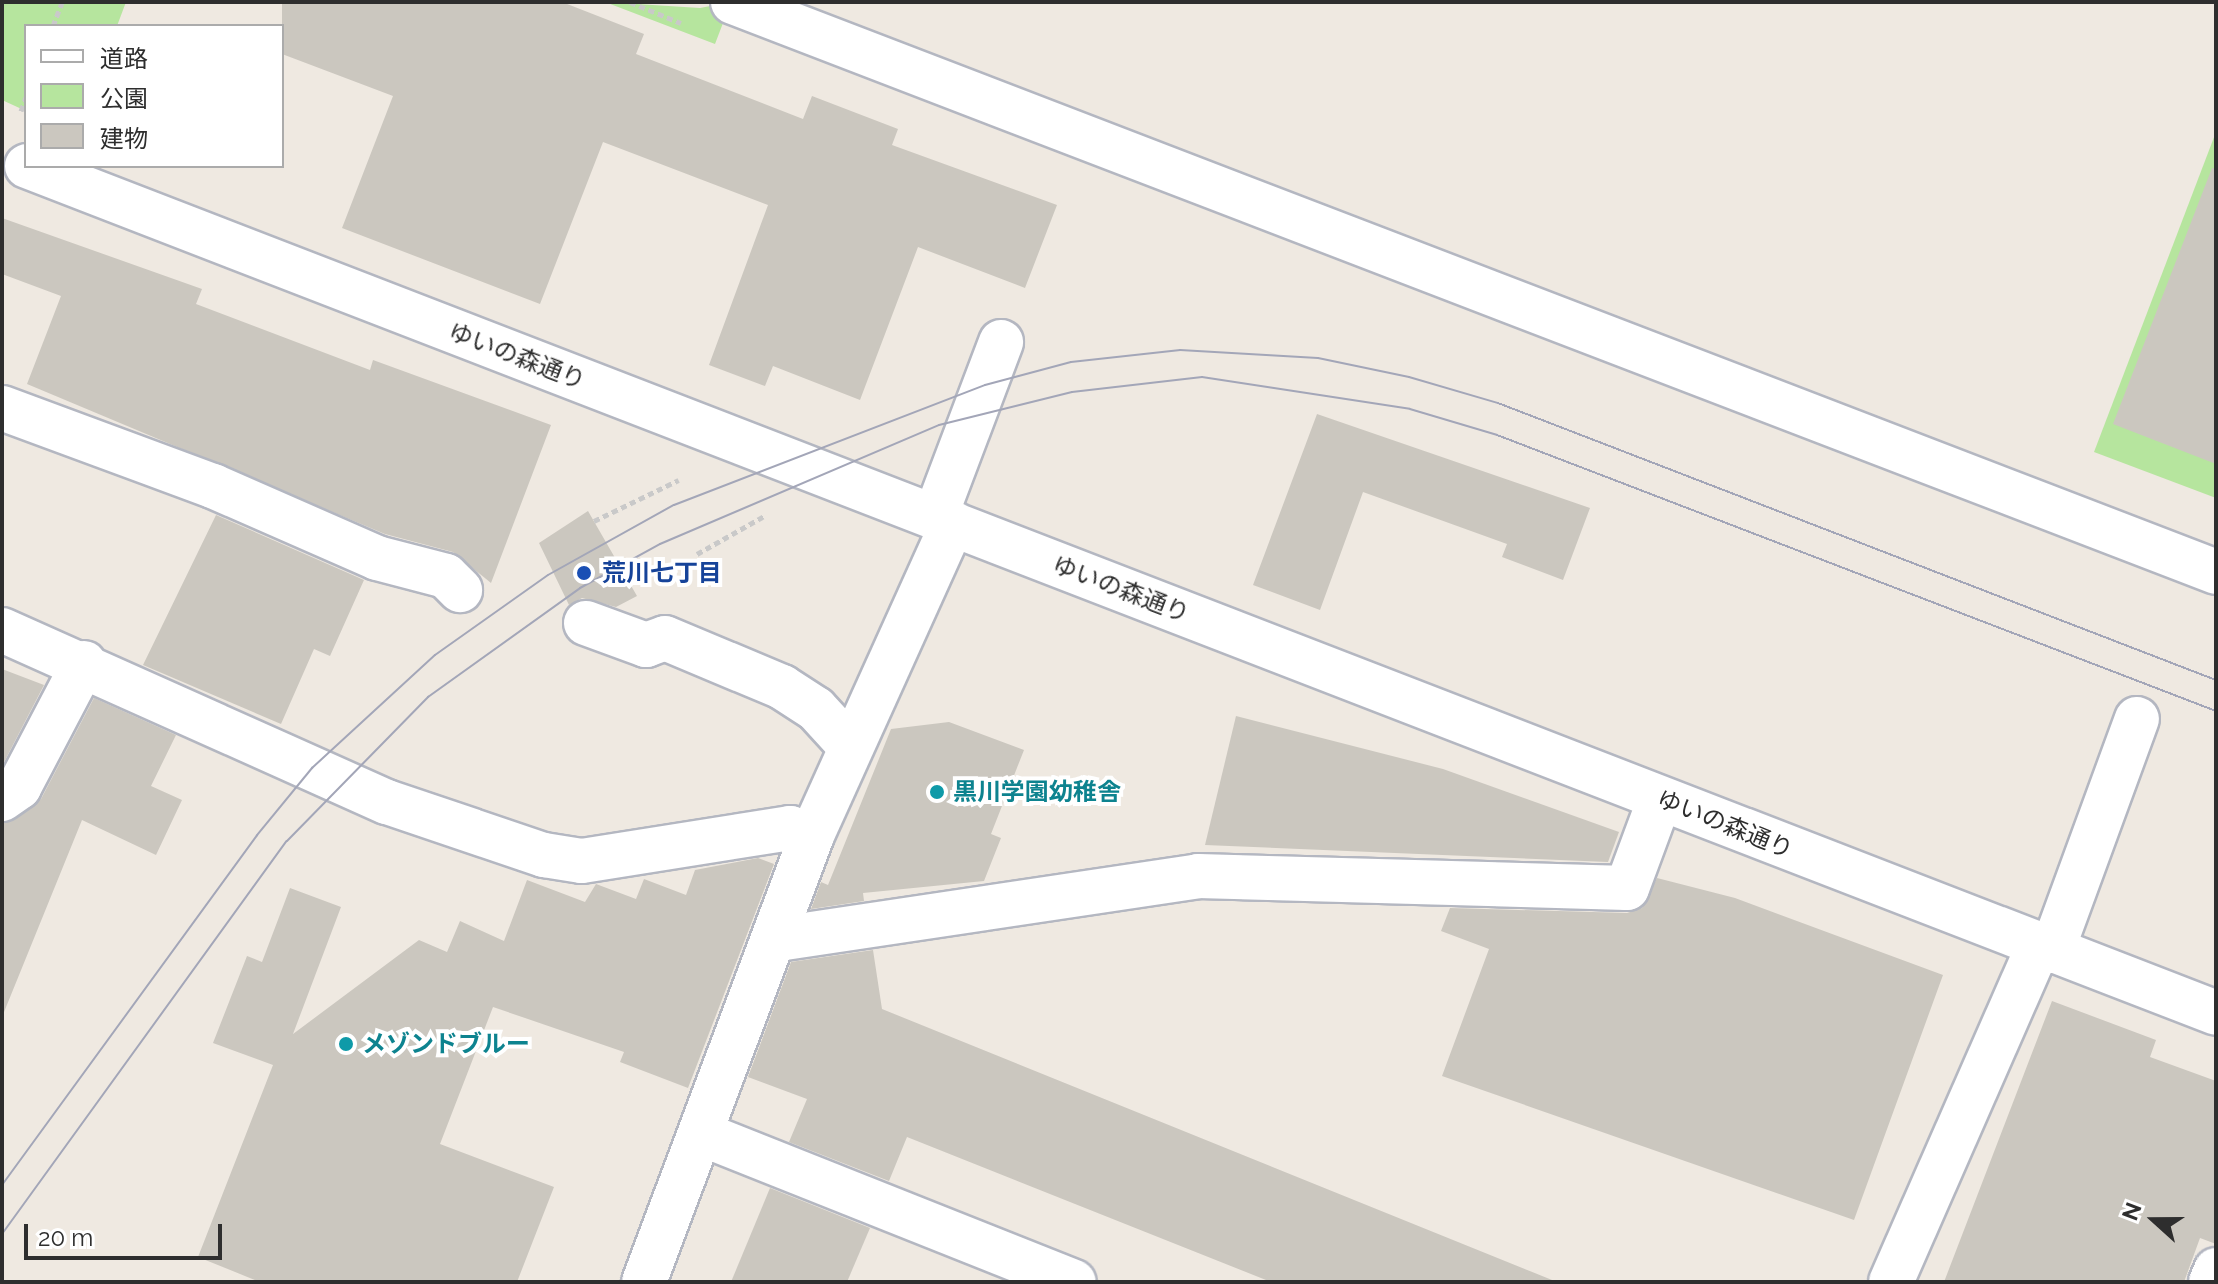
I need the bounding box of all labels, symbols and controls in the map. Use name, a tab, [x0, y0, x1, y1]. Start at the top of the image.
legend	[24, 24, 284, 168]
text: 道路	[100, 44, 148, 73]
text: 公園	[100, 84, 148, 113]
text: 建物	[100, 124, 148, 153]
street label: ゆいの森通り	[445, 317, 589, 395]
street label: ゆいの森通り	[1049, 550, 1193, 628]
place label: 荒川七丁目	[602, 559, 722, 587]
marker: 荒川七丁目	[573, 562, 595, 584]
place label: 黒川学園幼稚舎	[953, 778, 1121, 806]
marker: 黒川学園幼稚舎	[928, 783, 946, 801]
street label: ゆいの森通り	[1653, 784, 1797, 864]
place label: メゾンドブルー	[362, 1030, 530, 1058]
marker: メゾンドブルー	[337, 1035, 355, 1053]
north arrow	[2114, 1180, 2194, 1260]
text: N	[2116, 1199, 2147, 1224]
scale bar	[28, 1208, 226, 1258]
text: 20 m	[38, 1223, 93, 1252]

